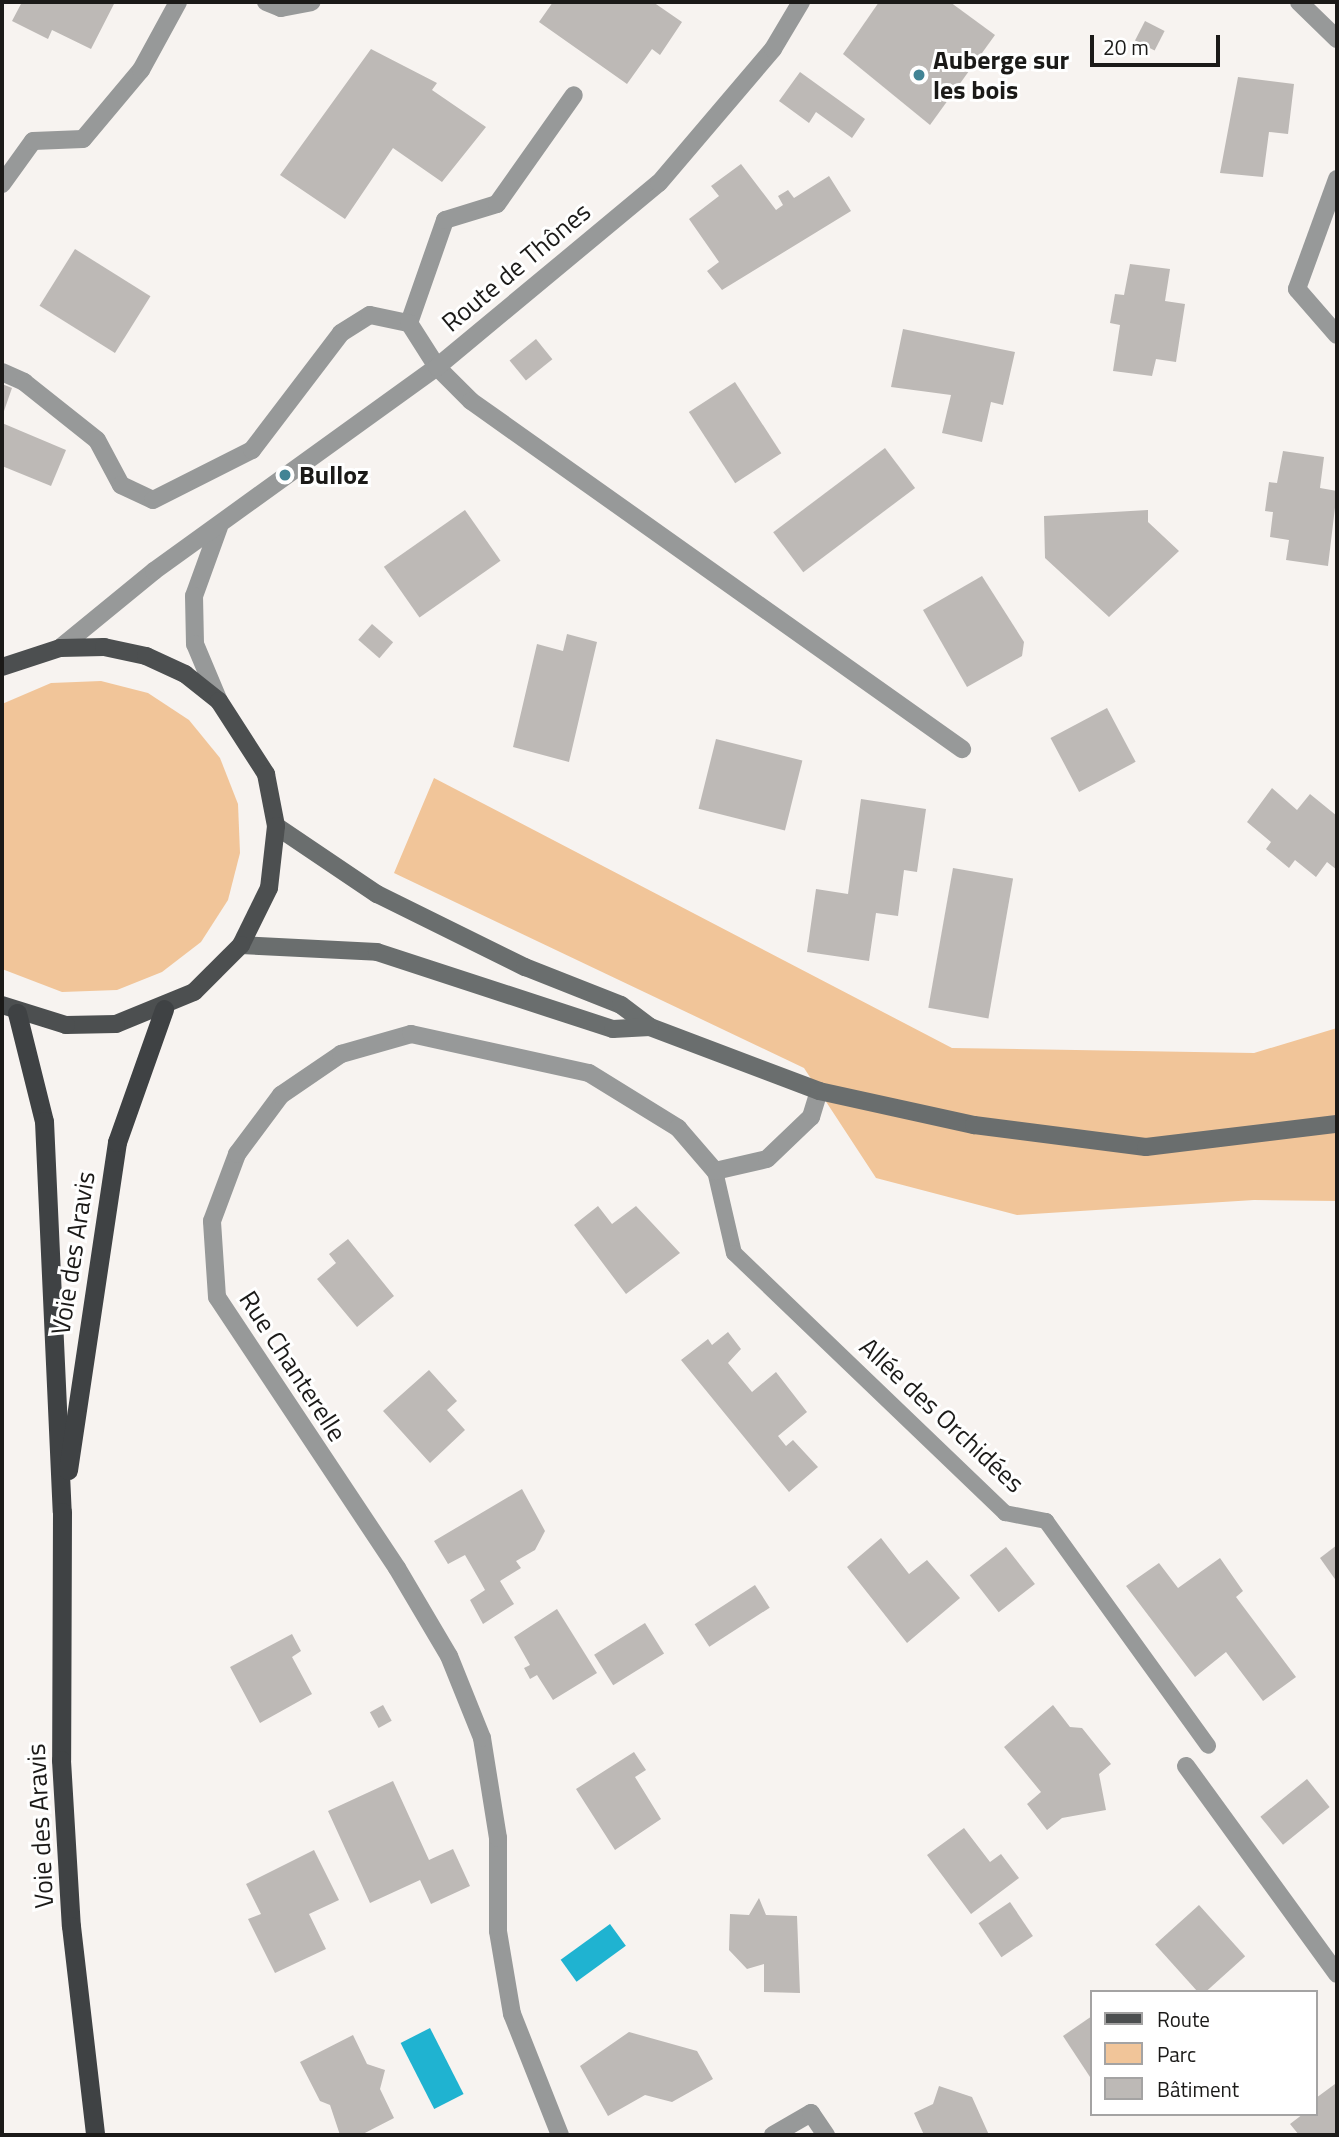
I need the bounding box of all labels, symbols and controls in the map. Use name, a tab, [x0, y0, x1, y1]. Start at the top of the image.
scale bar	[1094, 21, 1224, 65]
text: 20 m	[1103, 31, 1149, 63]
place label: Auberge sur les bois	[933, 44, 1069, 106]
marker: Auberge sur les bois	[911, 67, 927, 83]
street label: Route de Thônes	[435, 196, 597, 338]
place label: Bulloz	[299, 459, 369, 491]
marker: Bulloz	[277, 467, 293, 483]
street label: Voie des Aravis	[45, 1169, 101, 1337]
street label: Rue Chanterelle	[233, 1285, 353, 1447]
street label: Allée des Orchidées	[853, 1331, 1031, 1499]
street label: Voie des Aravis	[20, 1743, 60, 1909]
legend	[1090, 1990, 1318, 2116]
text: Route	[1157, 2003, 1210, 2035]
text: Parc	[1157, 2038, 1196, 2070]
text: Bâtiment	[1157, 2073, 1239, 2105]

